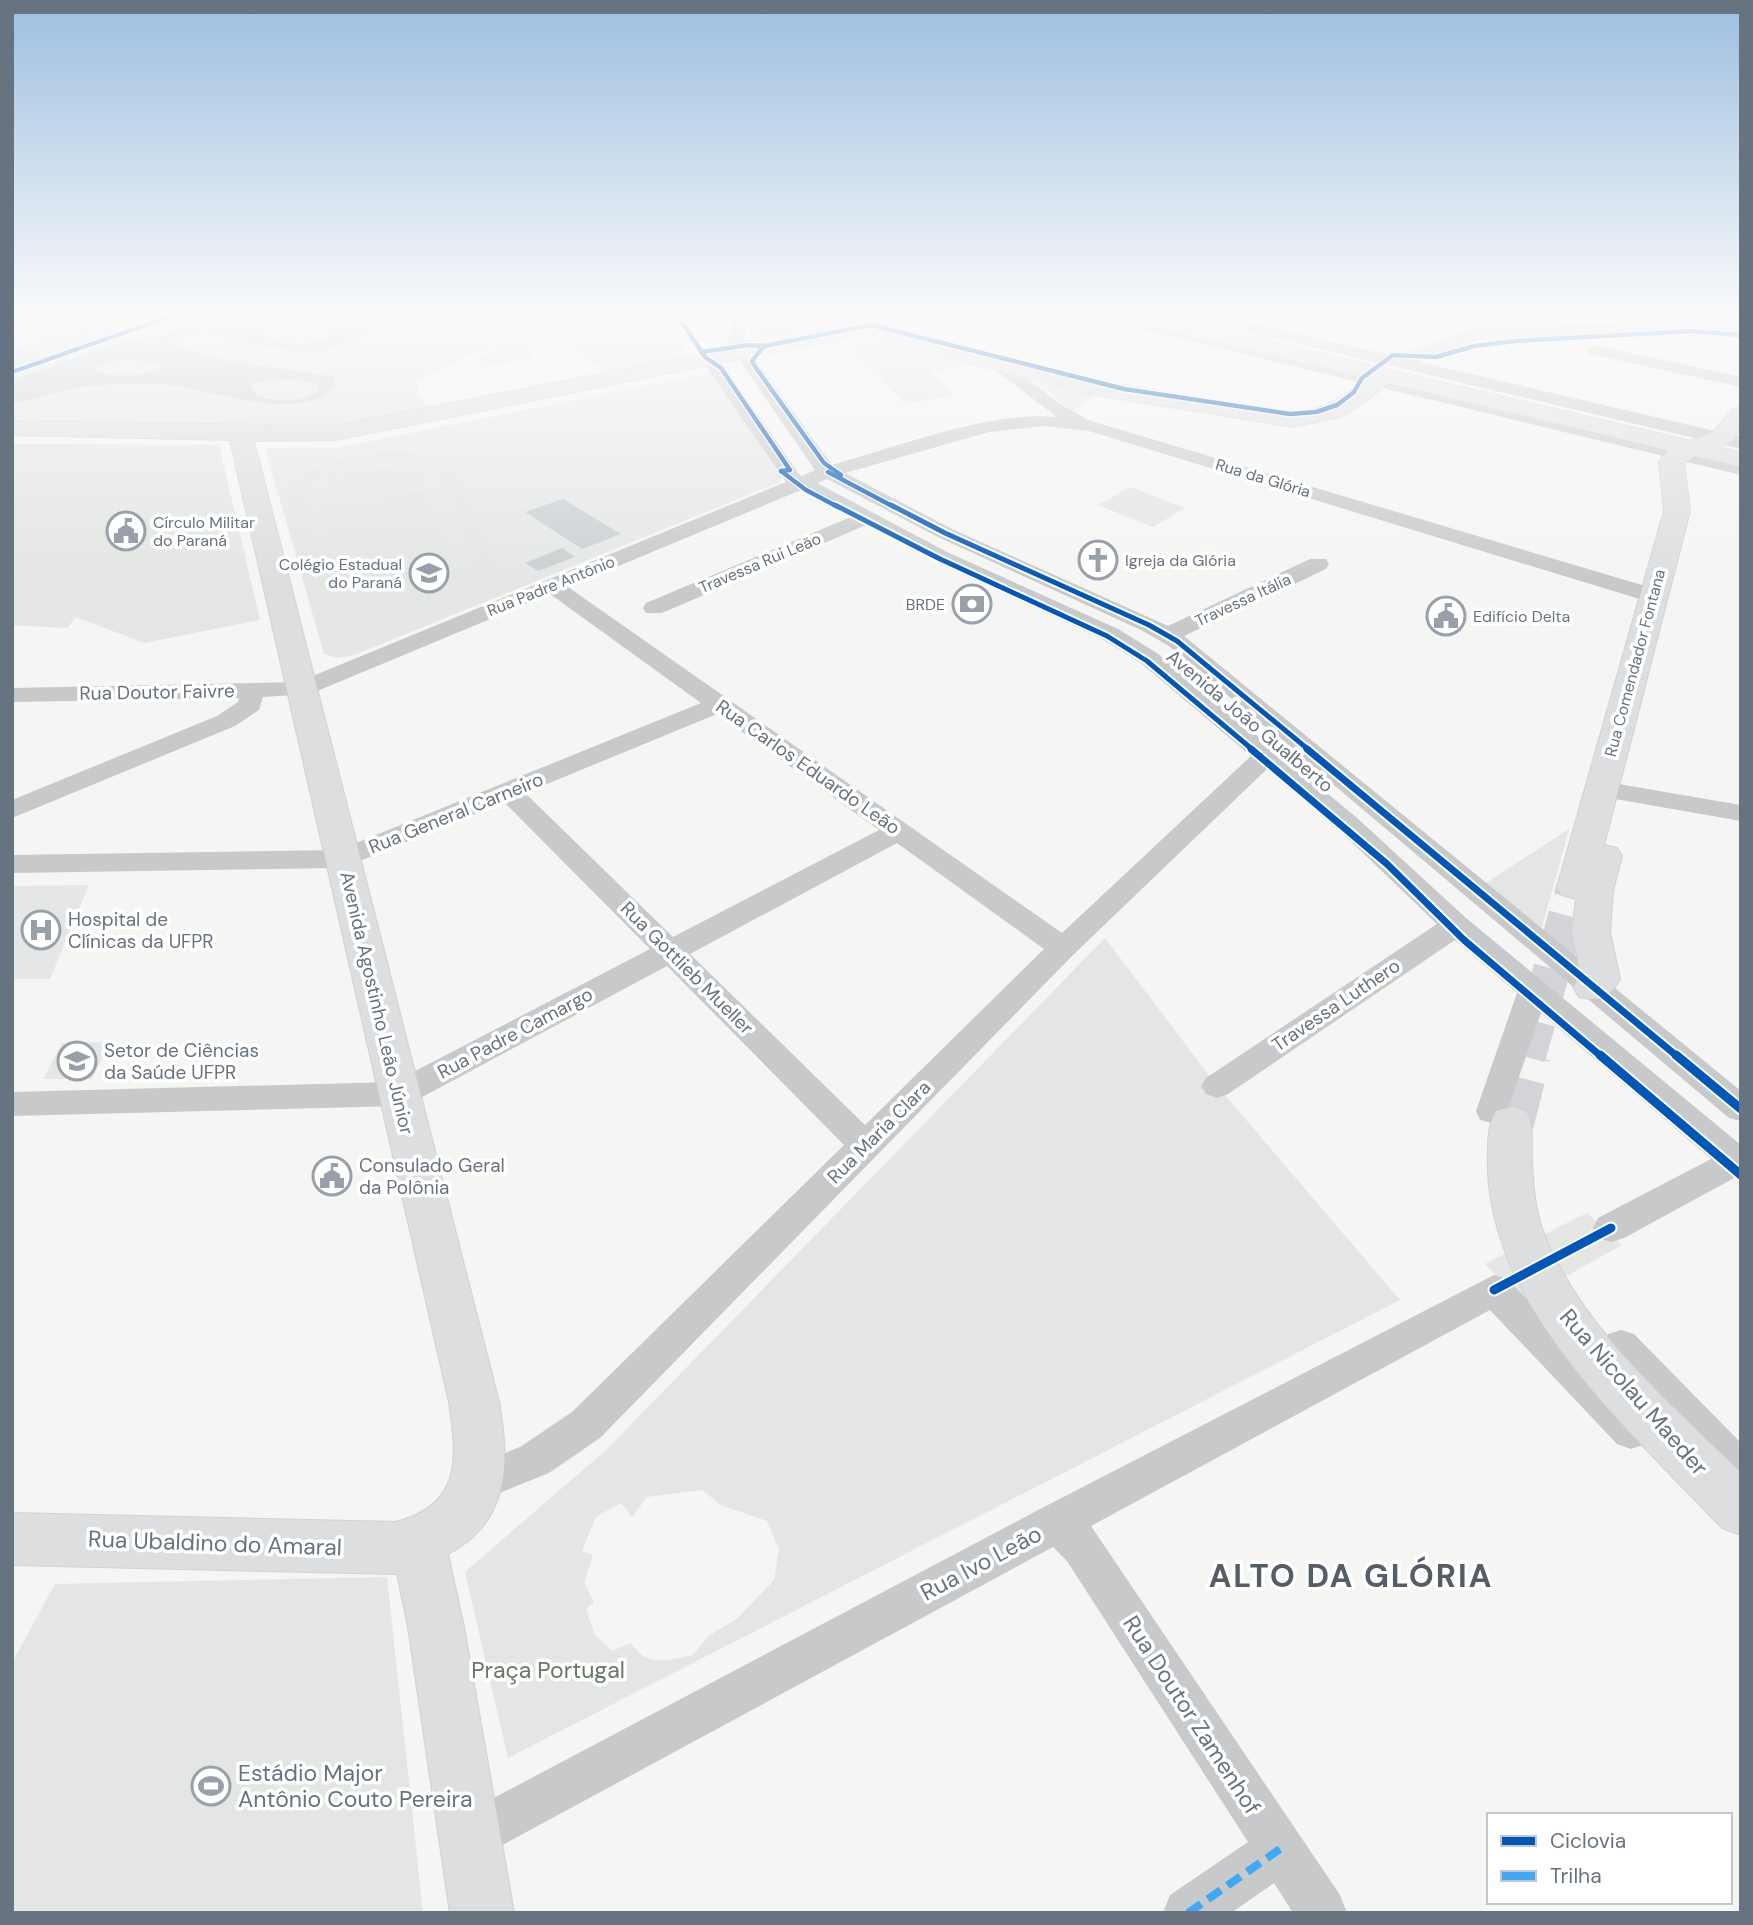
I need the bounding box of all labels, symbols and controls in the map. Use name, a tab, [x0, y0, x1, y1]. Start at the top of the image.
street label: Rua da Glória	[1213, 454, 1313, 502]
public building icon: Círculo Militar do Paraná	[105, 510, 147, 552]
place label: Círculo Militar do Paraná	[153, 512, 255, 551]
street label: Travessa Rui Leão	[696, 528, 824, 598]
church icon: Igreja da Glória	[1077, 539, 1119, 581]
place label: Igreja da Glória	[1125, 550, 1236, 571]
street label: Rua Padre Antônio	[484, 551, 618, 621]
school or university icon: Colégio Estadual do Paraná	[408, 552, 450, 594]
place label: Colégio Estadual do Paraná	[279, 554, 402, 593]
street label: Rua Comendador Fontana	[1600, 567, 1670, 759]
street label: Travessa Itália	[1192, 569, 1294, 631]
bank icon: BRDE	[951, 583, 993, 625]
place label: BRDE	[906, 594, 945, 615]
public building icon: Edifício Delta	[1425, 595, 1467, 637]
place label: Edifício Delta	[1473, 606, 1570, 627]
street label: Avenida João Gualberto	[1161, 644, 1339, 798]
street label: Rua Doutor Faivre	[79, 678, 235, 706]
street label: Rua Carlos Eduardo Leão	[711, 694, 905, 840]
street label: Rua General Carneiro	[365, 767, 547, 859]
street label: Avenida Agostinho Leão Júnior	[335, 869, 419, 1137]
street label: Rua Gottlieb Mueller	[615, 896, 759, 1040]
place label: Hospital de Clínicas da UFPR	[68, 907, 214, 954]
hospital icon: Hospital de Clínicas da UFPR	[20, 909, 62, 951]
street label: Travessa Luthero	[1267, 953, 1405, 1057]
street label: Rua Padre Camargo	[433, 981, 597, 1085]
place label: Setor de Ciências da Saúde UFPR	[104, 1038, 259, 1085]
school or university icon: Setor de Ciências da Saúde UFPR	[56, 1040, 98, 1082]
street label: Rua Maria Clara	[822, 1075, 936, 1189]
place label: Consulado Geral da Polônia	[359, 1153, 505, 1200]
public building icon: Consulado Geral da Polônia	[311, 1155, 353, 1197]
street label: Rua Nicolau Maeder	[1553, 1302, 1715, 1482]
street label: Rua Ivo Leão	[915, 1519, 1047, 1607]
street label: Rua Ubaldino do Amaral	[88, 1524, 342, 1562]
district label: ALTO DA GLÓRIA	[1209, 1555, 1493, 1597]
street label: Rua Doutor Zamenhof	[1116, 1610, 1268, 1820]
park label: Praça Portugal	[471, 1655, 625, 1685]
place label: Estádio Major Antônio Couto Pereira	[238, 1758, 472, 1814]
sports icon: Estádio Major Antônio Couto Pereira	[190, 1765, 232, 1807]
legend	[1487, 1813, 1732, 1904]
text: Ciclovia	[1550, 1827, 1626, 1855]
text: Trilha	[1550, 1862, 1602, 1890]

